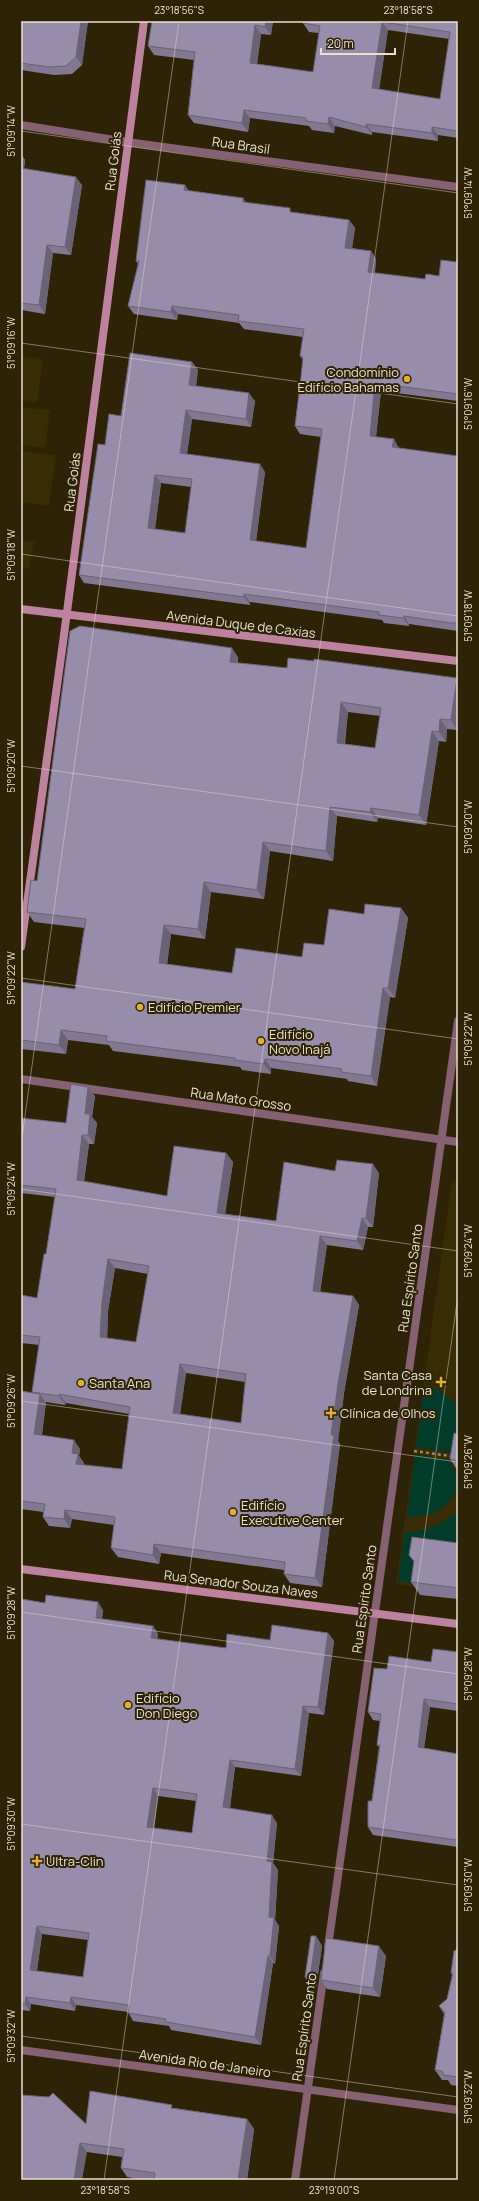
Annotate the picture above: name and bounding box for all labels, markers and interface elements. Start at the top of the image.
text: 23°18'56"S [154,3,204,17]
text: 23°18'58"S [383,3,433,17]
scale bar [321,30,395,56]
text: 20 m [327,35,354,52]
text: 51°09'14"W [4,105,18,157]
street label: Rua Goiás [100,130,126,192]
street label: Rua Brasil [211,132,271,158]
text: 51°09'14"W [461,167,475,219]
text: 51°09'16"W [4,316,18,369]
place label: Condomínio Edifício Bahamas [297,363,399,396]
marker: Condomínio Edifício Bahamas [402,374,412,384]
text: 51°09'16"W [461,377,475,430]
street label: Rua Goiás [59,451,85,513]
text: 51°09'18"W [4,529,18,581]
text: 51°09'18"W [461,590,475,642]
street label: Avenida Duque de Caxias [165,606,317,642]
text: 51°09'20"W [4,739,18,793]
text: 51°09'20"W [461,800,475,854]
text: 51°09'22"W [4,951,18,1005]
place label: Edifício Premier [148,998,241,1016]
marker: Edifício Premier [135,1002,145,1012]
text: 51°09'22"W [461,1012,475,1066]
place label: Edifício Novo Inajá [269,1025,330,1058]
marker: Edifício Novo Inajá [256,1036,266,1046]
street label: Rua Mato Grosso [189,1083,293,1115]
text: 51°09'24"W [4,1162,18,1216]
street label: Rua Espírito Santo [393,1222,427,1333]
text: 51°09'24"W [461,1224,475,1278]
place label: Santa Casa de Londrina [362,1366,432,1399]
text: 51°09'26"W [4,1373,18,1428]
place label: Santa Ana [89,1374,150,1392]
marker: Santa Casa de Londrina [435,1376,447,1388]
marker: Santa Ana [76,1378,86,1388]
place label: Clínica de Olhos [340,1404,436,1422]
marker: Clínica de Olhos [325,1407,337,1419]
text: 51°09'26"W [461,1434,475,1489]
place label: Edifício Executive Center [241,1496,344,1529]
marker: Edifício Executive Center [228,1507,238,1517]
street label: Rua Espírito Santo [347,1543,381,1654]
street label: Rua Senador Souza Naves [163,1566,319,1602]
text: 51°09'28"W [4,1586,18,1640]
text: 51°09'28"W [461,1647,475,1701]
place label: Edifício Don Diego [136,1689,198,1722]
marker: Edifício Don Diego [123,1700,133,1710]
text: 51°09'30"W [4,1797,18,1851]
place label: Ultra-Clin [46,1852,104,1870]
marker: Ultra-Clin [31,1855,43,1867]
text: 51°09'30"W [461,1858,475,1912]
street label: Rua Espírito Santo [287,1971,321,2082]
text: 51°09'32"W [4,2009,18,2063]
street label: Avenida Rio de Janeiro [138,2045,272,2081]
text: 51°09'32"W [461,2070,475,2124]
text: 23°18'58"S [80,2183,130,2197]
text: 23°19'00"S [309,2183,359,2197]

